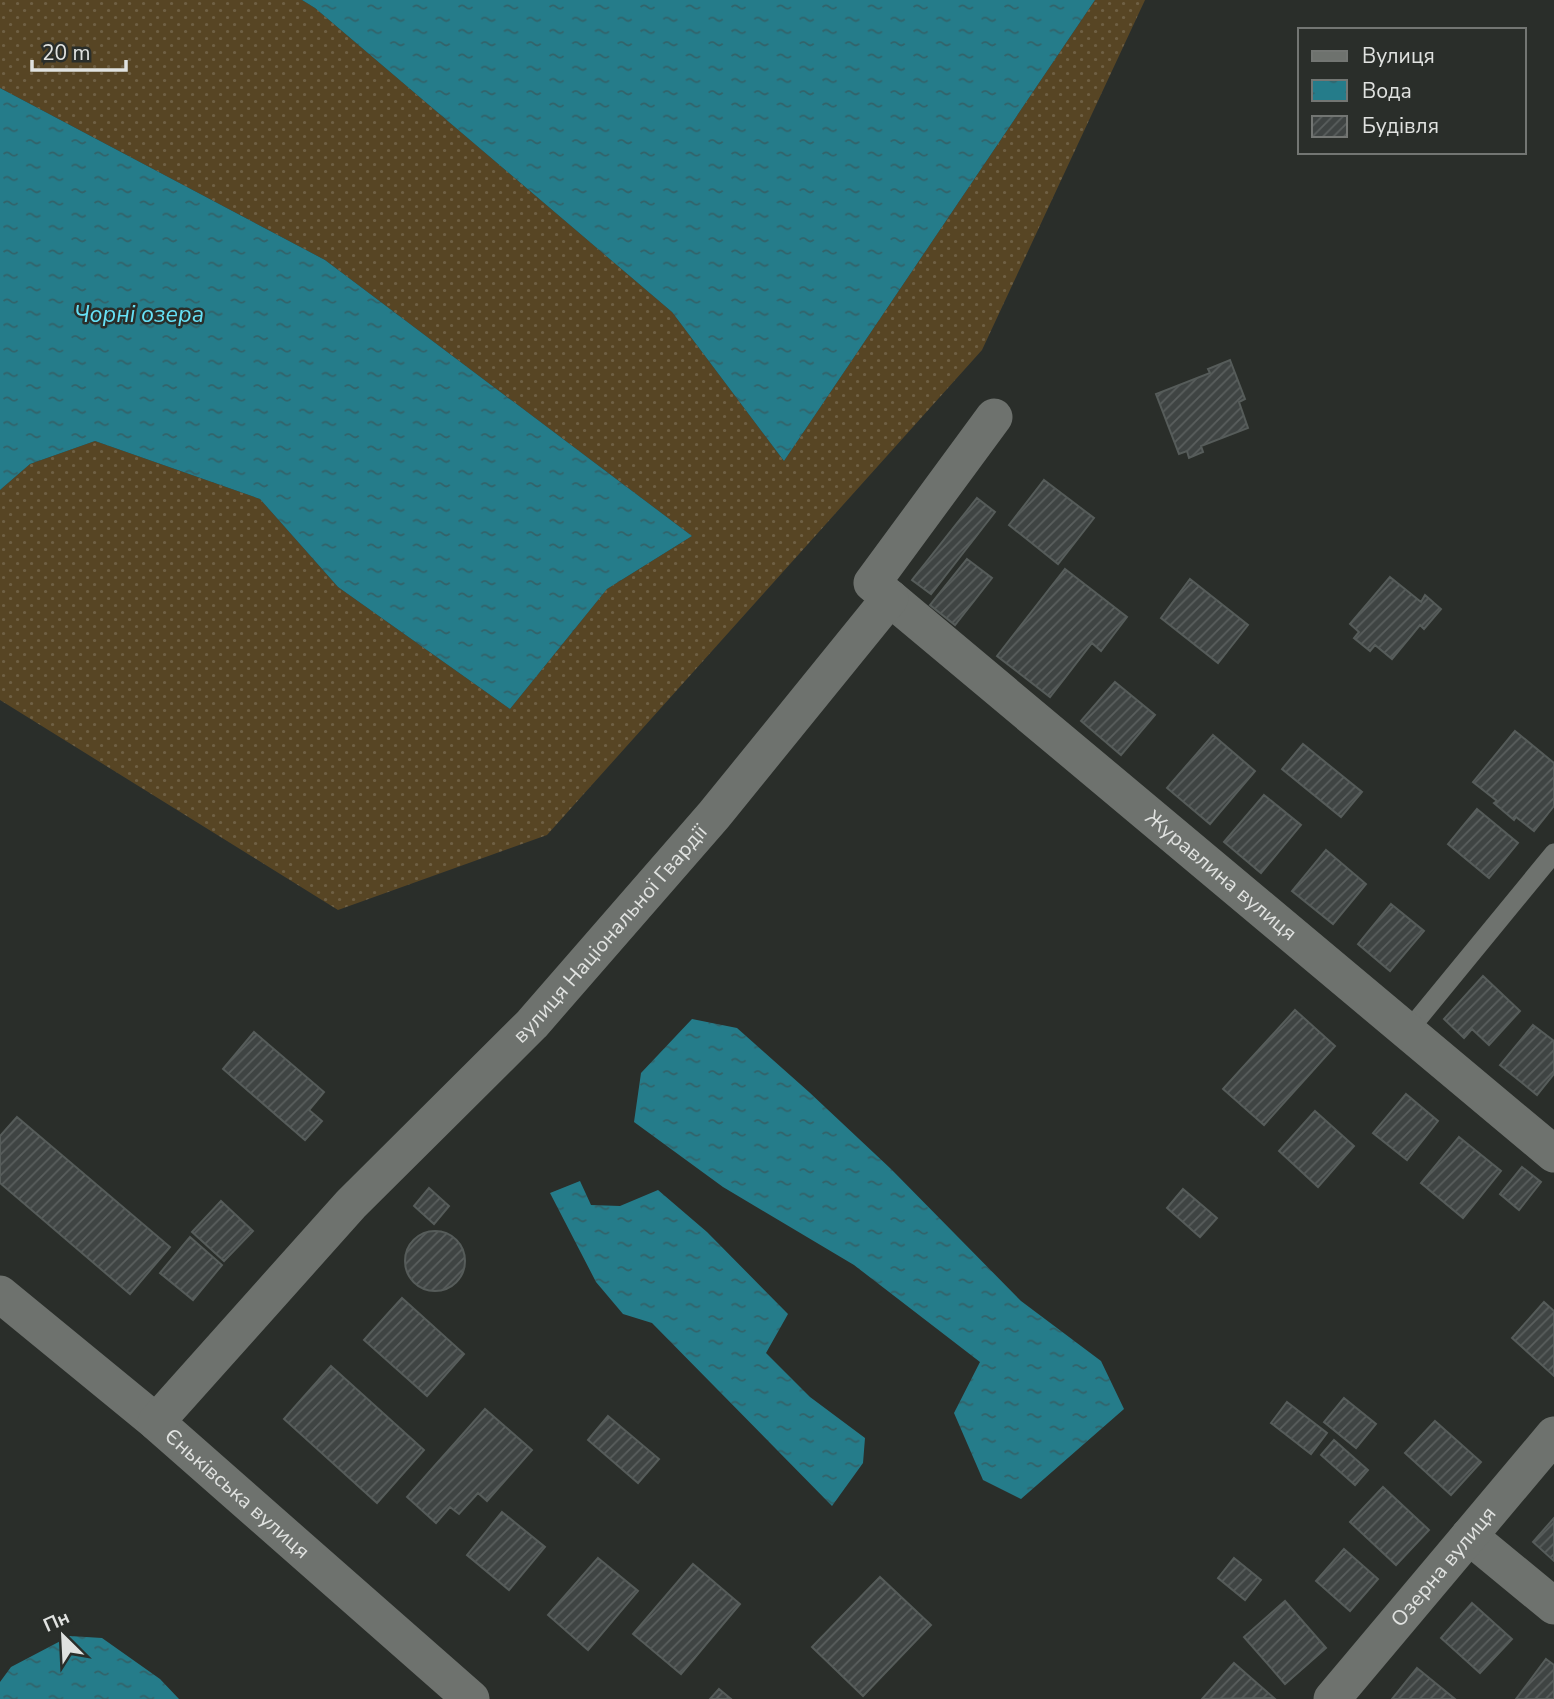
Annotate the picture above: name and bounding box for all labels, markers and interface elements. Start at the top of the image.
scale bar [32,28,126,72]
legend [1298,28,1526,154]
text: 20 m [42,39,91,67]
text: Вулиця [1362,42,1435,70]
text: Вода [1362,77,1412,105]
text: Будівля [1362,112,1439,140]
water label: Чорні озера [74,299,204,330]
street label: Журавлина вулиця [1140,804,1303,947]
street label: вулиця Національної Гвардії [507,818,714,1049]
street label: Єньківська вулиця [159,1422,316,1565]
street label: Озерна вулиця [1385,1500,1502,1633]
north arrow [28,1601,98,1671]
text: Пн [39,1604,74,1639]

